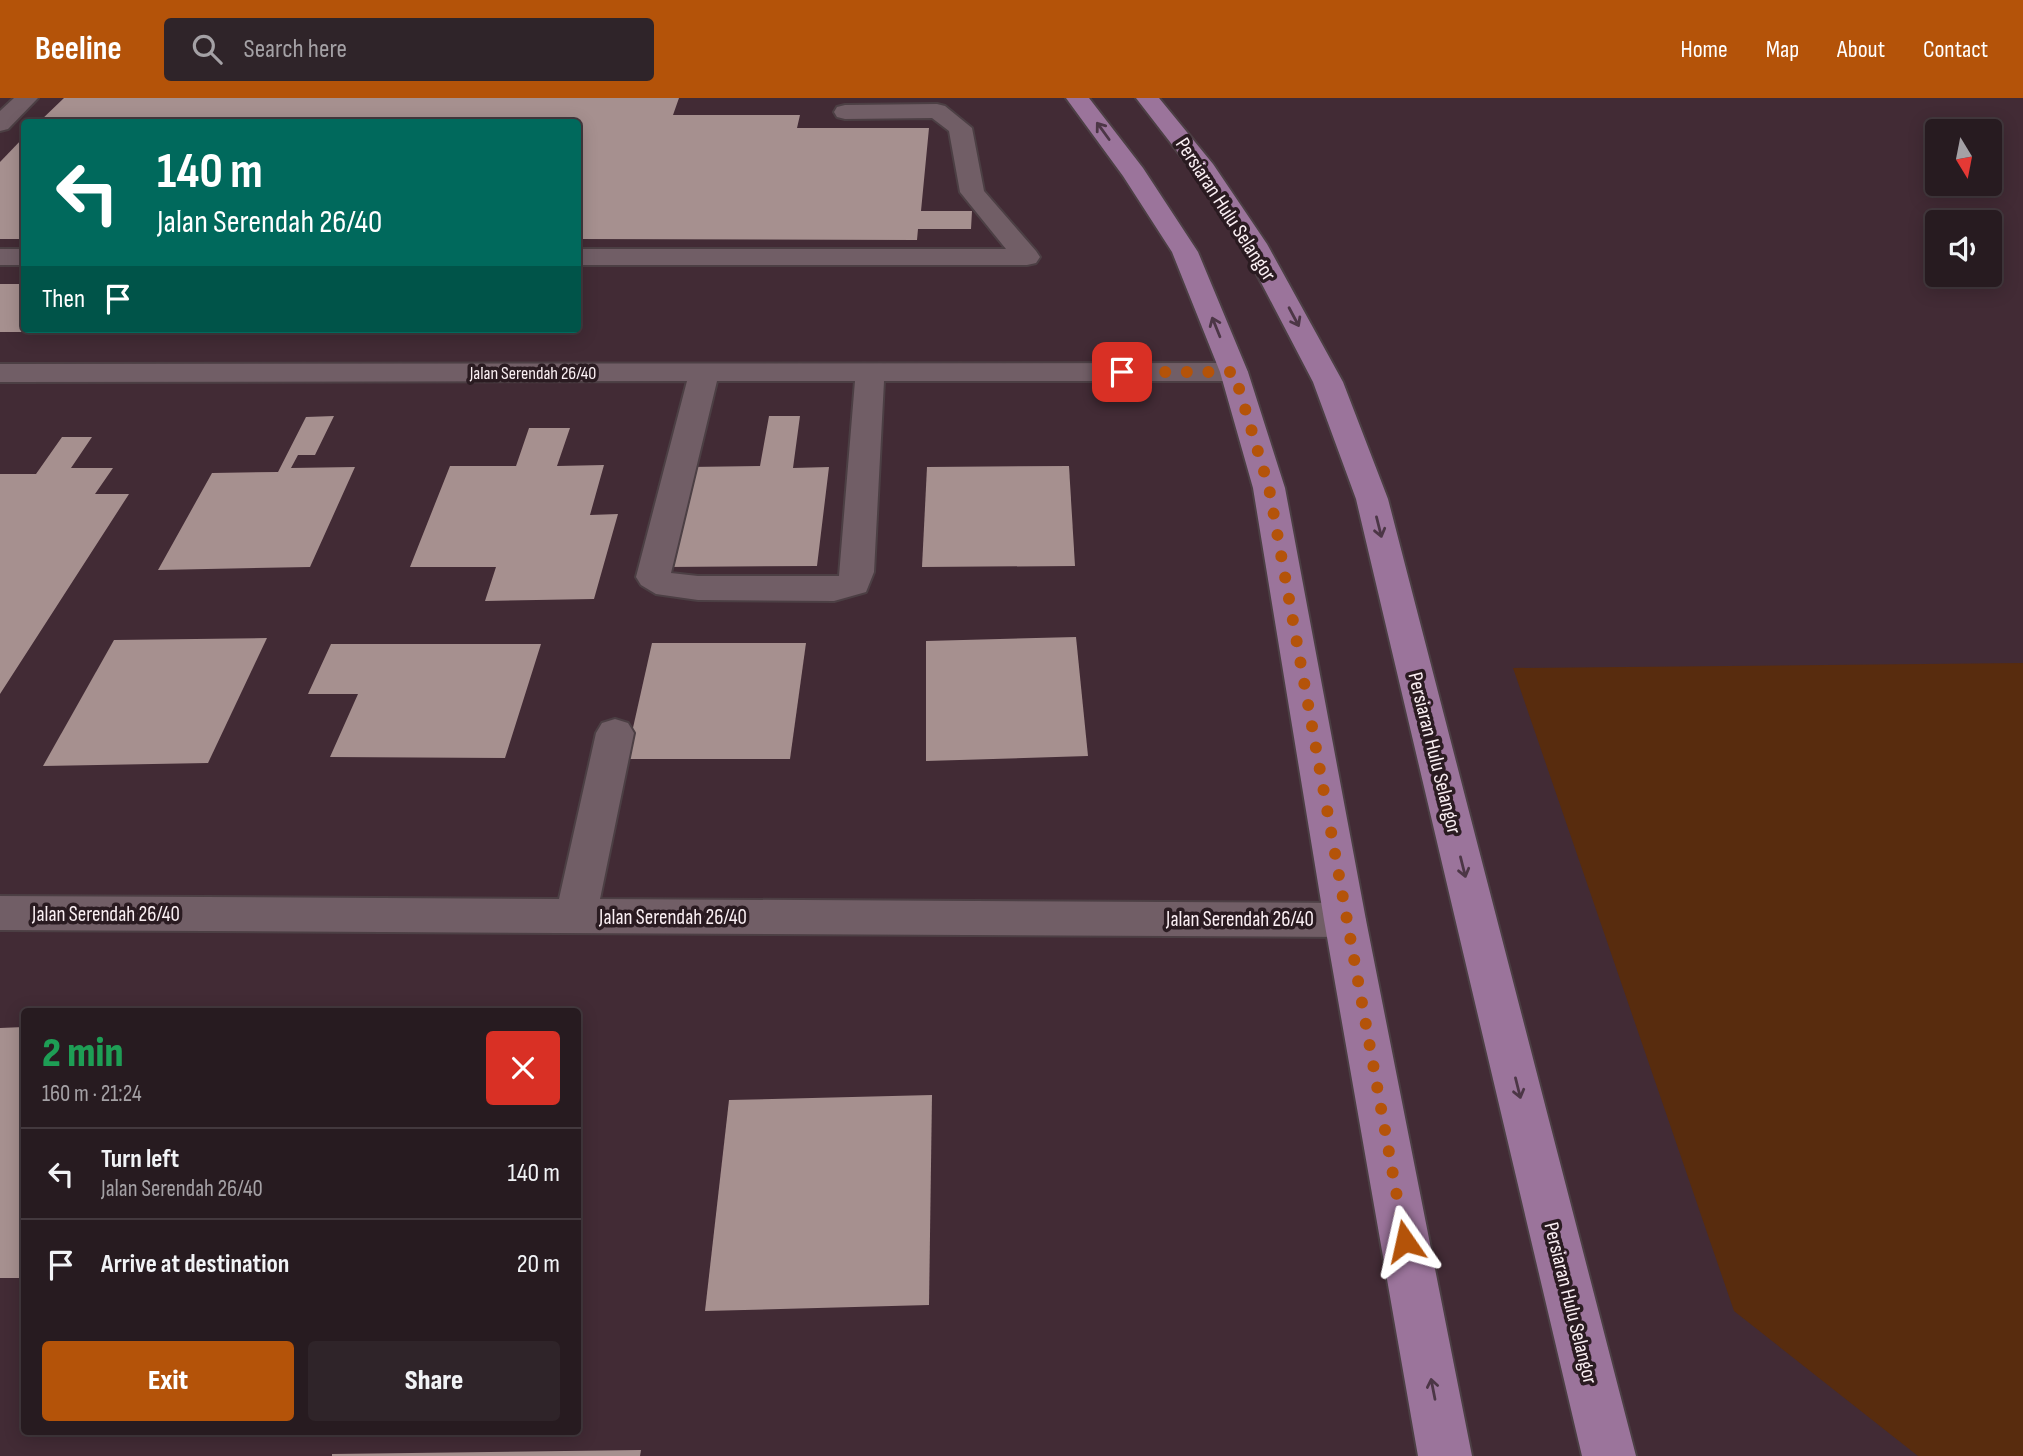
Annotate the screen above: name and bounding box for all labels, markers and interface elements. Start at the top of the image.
search box [164,18,654,81]
text: Beeline [35,29,122,69]
icon: search [188,30,226,68]
text: Search here [244,34,347,65]
text: Home [1680,35,1728,64]
text: Map [1766,35,1799,64]
text: About [1837,35,1885,64]
text: Contact [1923,35,1988,64]
north arrow [1925,119,2002,196]
map controls [1925,119,2002,287]
one-way arrow [1096,122,1111,141]
street label: Persiaran Hulu Selangor [1170,133,1281,286]
text: 140 m [157,143,263,202]
icon: left [42,147,133,238]
text: Jalan Serendah 26/40 [157,203,382,242]
button: sound [1925,210,2002,287]
icon: arrive [99,280,137,318]
text: Then [42,284,85,315]
one-way arrow [1287,306,1301,327]
one-way arrow [1208,317,1221,339]
pin [1092,342,1152,402]
icon: arrive [1103,353,1141,391]
street label: Jalan Serendah 26/40 [469,363,596,384]
one-way arrow [1373,516,1386,538]
street label: Persiaran Hulu Selangor [1402,670,1467,836]
one-way arrow [1457,855,1470,878]
street label: Jalan Serendah 26/40 [31,902,180,927]
street label: Jalan Serendah 26/40 [598,905,747,930]
street label: Jalan Serendah 26/40 [1165,907,1314,932]
text: 2 min [42,1028,123,1079]
button: close [486,1031,560,1105]
one-way arrow [1512,1076,1525,1099]
text: 160 m · 21:24 [42,1080,142,1108]
text: Turn left [101,1144,179,1175]
icon: left [42,1155,80,1193]
text: 140 m [508,1158,560,1189]
text: Jalan Serendah 26/40 [101,1175,263,1203]
position arrow [1368,1204,1442,1278]
street label: Persiaran Hulu Selangor [1538,1220,1603,1386]
icon: arrive [42,1246,80,1284]
text: Arrive at destination [101,1249,289,1280]
text: 20 m [517,1249,560,1280]
button: Exit [42,1341,294,1421]
button: Share [308,1341,560,1421]
one-way arrow [1425,1378,1439,1401]

